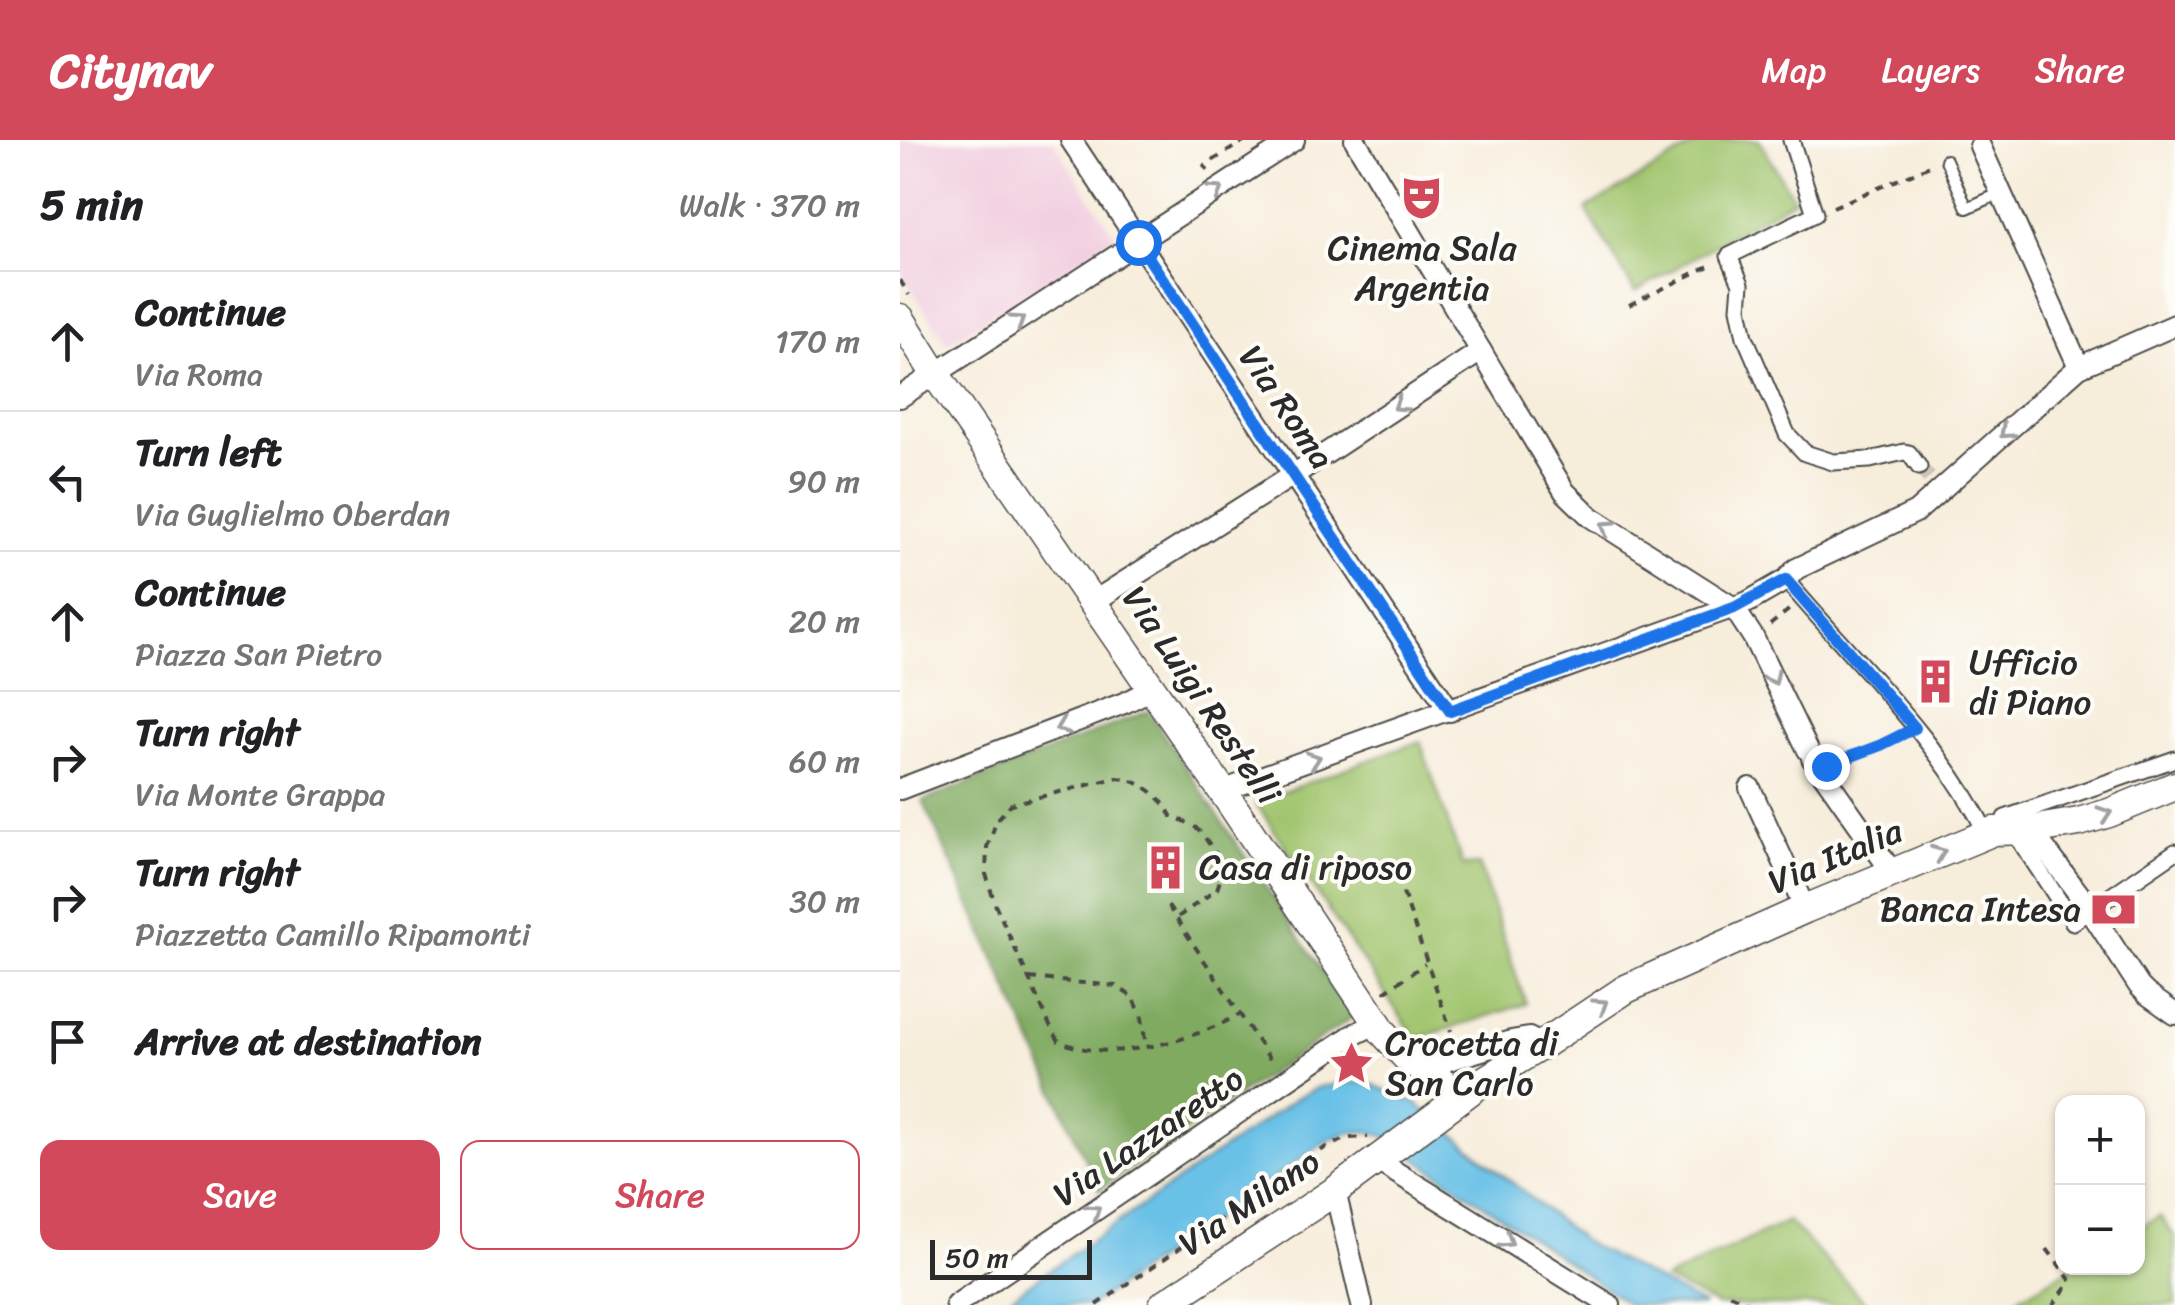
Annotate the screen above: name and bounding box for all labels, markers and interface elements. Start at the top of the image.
text: Citynav [50,28,212,113]
text: Map [1762,39,1826,101]
text: Layers [1881,39,1980,101]
text: Share [2035,39,2125,101]
text: 5 min [40,168,143,242]
theatre icon: Cinema Sala Argentia [1398,174,1446,222]
text: Walk · 370 m [679,177,860,234]
one-way arrow [1206,185,1224,204]
place label: Cinema Sala Argentia [1327,217,1517,319]
route start [1116,220,1162,266]
text: Continue [135,279,286,346]
text: 170 m [775,313,860,370]
icon: ahead [40,314,95,369]
one-way arrow [1006,315,1025,333]
street label: Via Roma [1222,332,1352,482]
text: Via Roma [135,346,263,403]
one-way arrow [1392,392,1410,411]
text: Turn left [135,419,281,486]
one-way arrow [1999,420,2018,438]
text: 90 m [787,453,860,510]
icon: left [40,454,95,509]
text: Via Guglielmo Oberdan [135,486,450,543]
one-way arrow [1600,521,1618,540]
text: Continue [135,559,286,626]
street label: Via Luigi Restelli [1105,573,1299,819]
text: 20 m [788,593,860,650]
icon: ahead [40,594,95,649]
text: Piazza San Pietro [135,626,382,683]
place label: Ufficio di Piano [1969,631,2091,733]
building icon: Ufficio di Piano [1912,658,1960,706]
one-way arrow [1760,668,1780,686]
text: Turn right [135,699,300,766]
one-way arrow [1054,716,1072,736]
text: 60 m [789,733,860,790]
icon: right [40,734,95,789]
route end [1804,744,1850,790]
one-way arrow [1305,750,1322,771]
text: Via Monte Grappa [135,766,385,823]
street label: Via Italia [1758,800,1912,912]
one-way arrow [2095,805,2112,826]
place label: Casa di riposo [1199,836,1412,898]
text: Turn right [135,839,300,906]
building icon: Casa di riposo [1142,843,1190,891]
one-way arrow [1929,845,1947,865]
text: 30 m [789,873,860,930]
icon: right [40,874,95,929]
place label: Banca Intesa [1880,878,2081,940]
bank icon: Banca Intesa [2090,885,2138,933]
text: Piazzetta Camillo Ripamonti [135,906,530,963]
one-way arrow [1590,998,1608,1017]
text: Arrive at destination [135,1008,482,1075]
place label: Crocetta di San Carlo [1385,1012,1559,1114]
icon: arrive [40,1014,95,1069]
place icon: Crocetta di San Carlo [1328,1039,1376,1087]
street label: Via Lazzaretto [1039,1049,1257,1223]
map controls [2055,1095,2145,1275]
button: + [2055,1095,2145,1185]
street label: Via Milano [1165,1131,1333,1273]
button: Save [40,1140,440,1250]
button: Share [460,1140,860,1250]
button: − [2055,1185,2145,1275]
one-way arrow [1083,1205,1102,1223]
one-way arrow [1496,1229,1514,1248]
text: 50 m [945,1233,1009,1282]
scale bar [930,1235,1092,1280]

